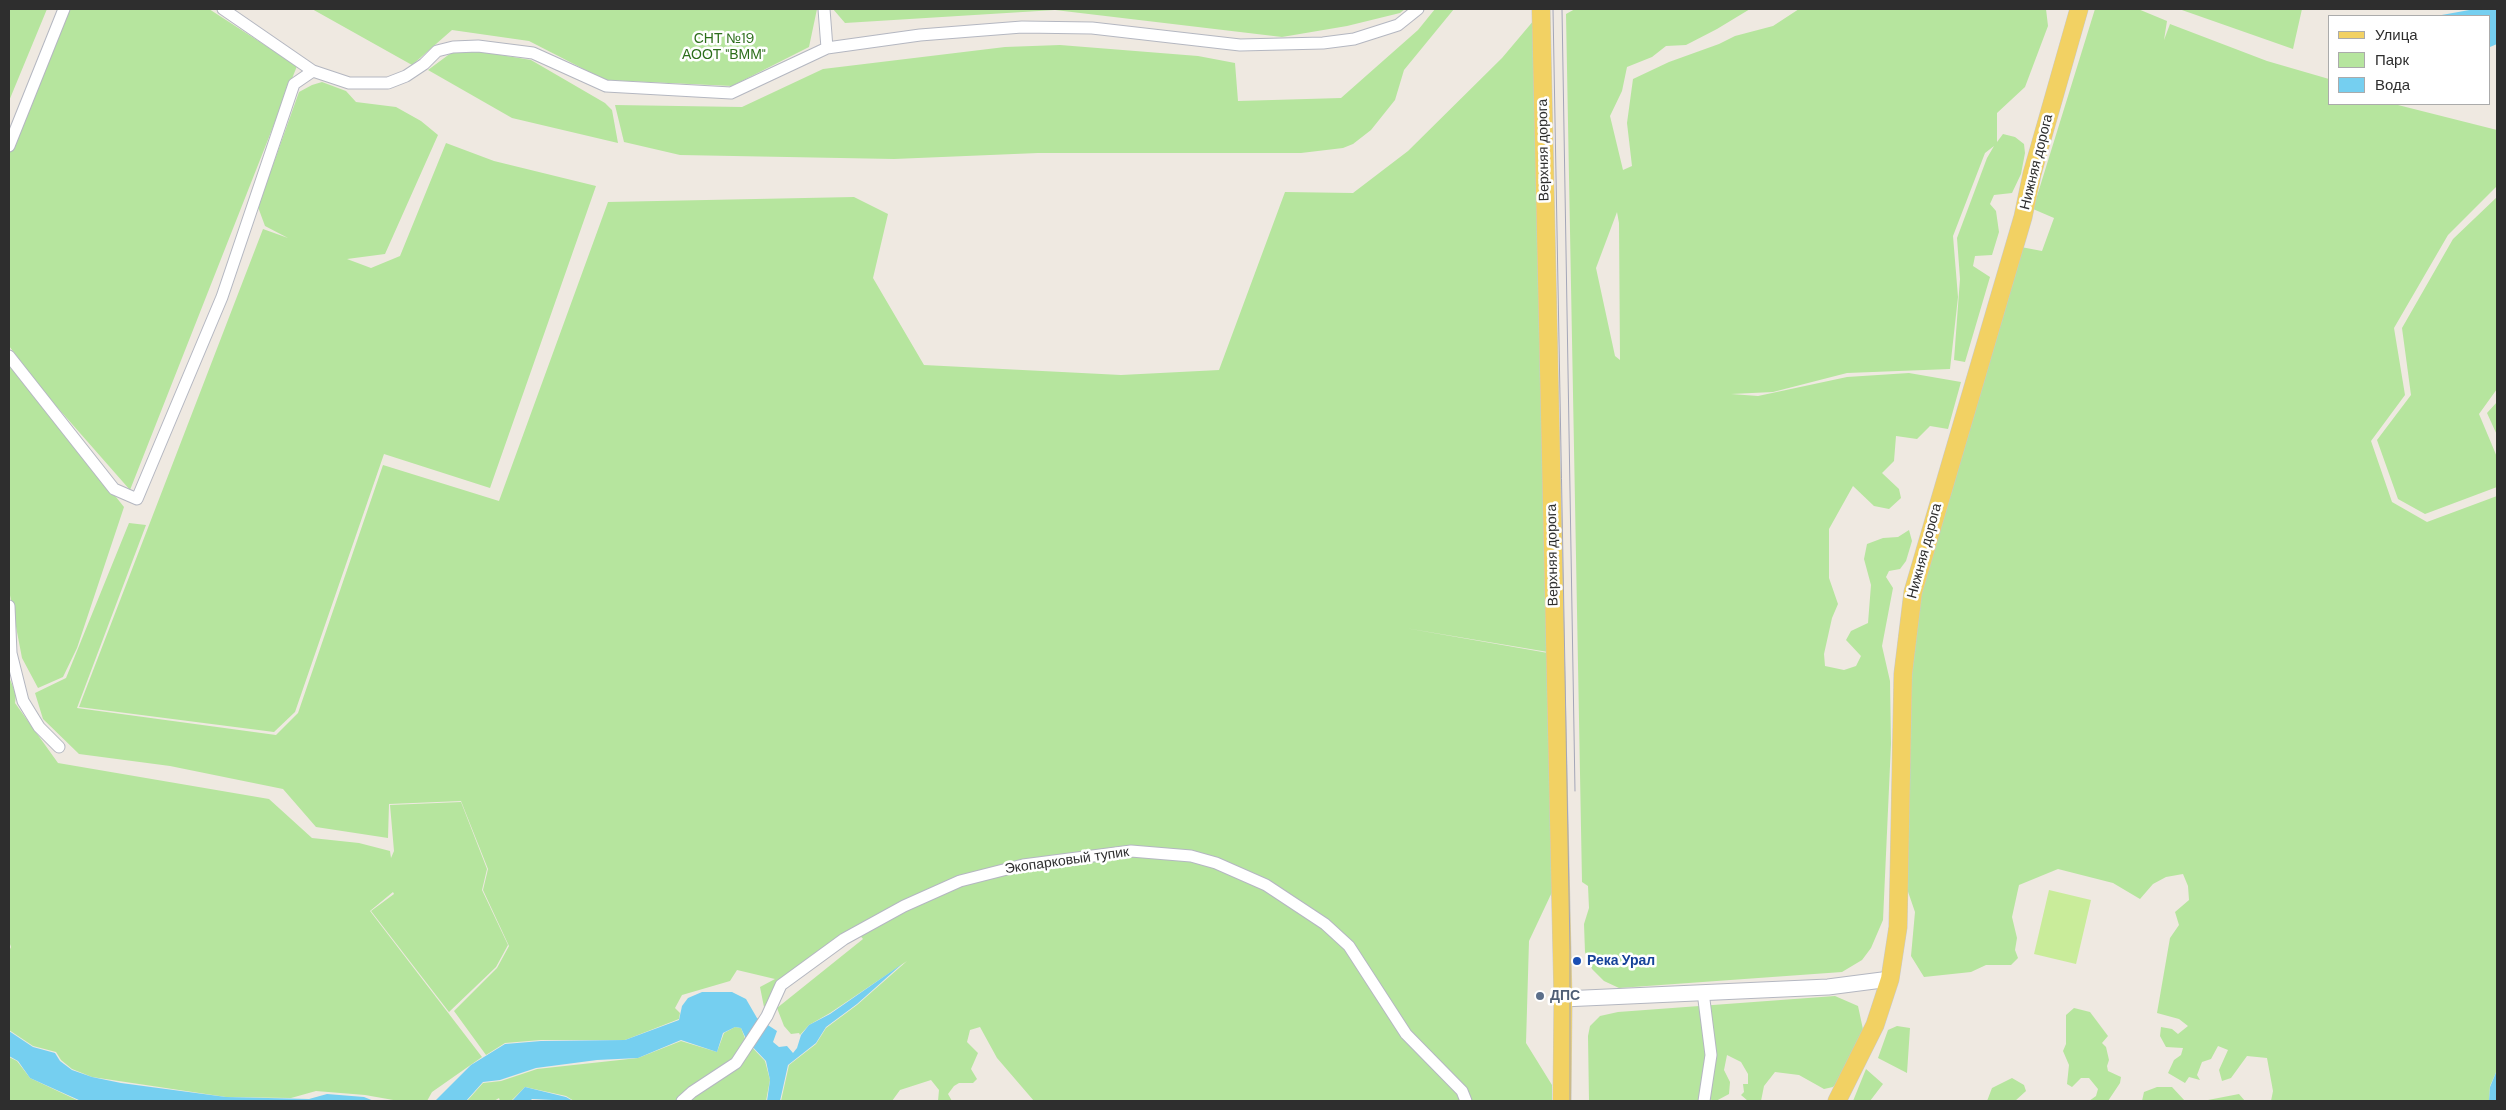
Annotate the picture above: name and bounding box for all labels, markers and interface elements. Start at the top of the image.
legend [2328,15,2491,105]
text: Улица [2375,25,2418,45]
park label: СНТ №19 АООТ "ВММ" [682,31,766,64]
text: Парк [2375,50,2409,70]
text: Вода [2375,75,2410,95]
street label: Верхняя дорога [1535,99,1553,201]
street label: Нижняя дорога [2017,112,2057,212]
street label: Нижняя дорога [1904,501,1946,601]
street label: Верхняя дорога [1544,504,1562,606]
street label: Экопарковый тупик [1004,844,1130,878]
place label: Река Урал [1587,953,1655,969]
marker: Река Урал [1571,955,1583,967]
place label: ДПС [1550,988,1580,1004]
marker: ДПС [1534,990,1546,1002]

